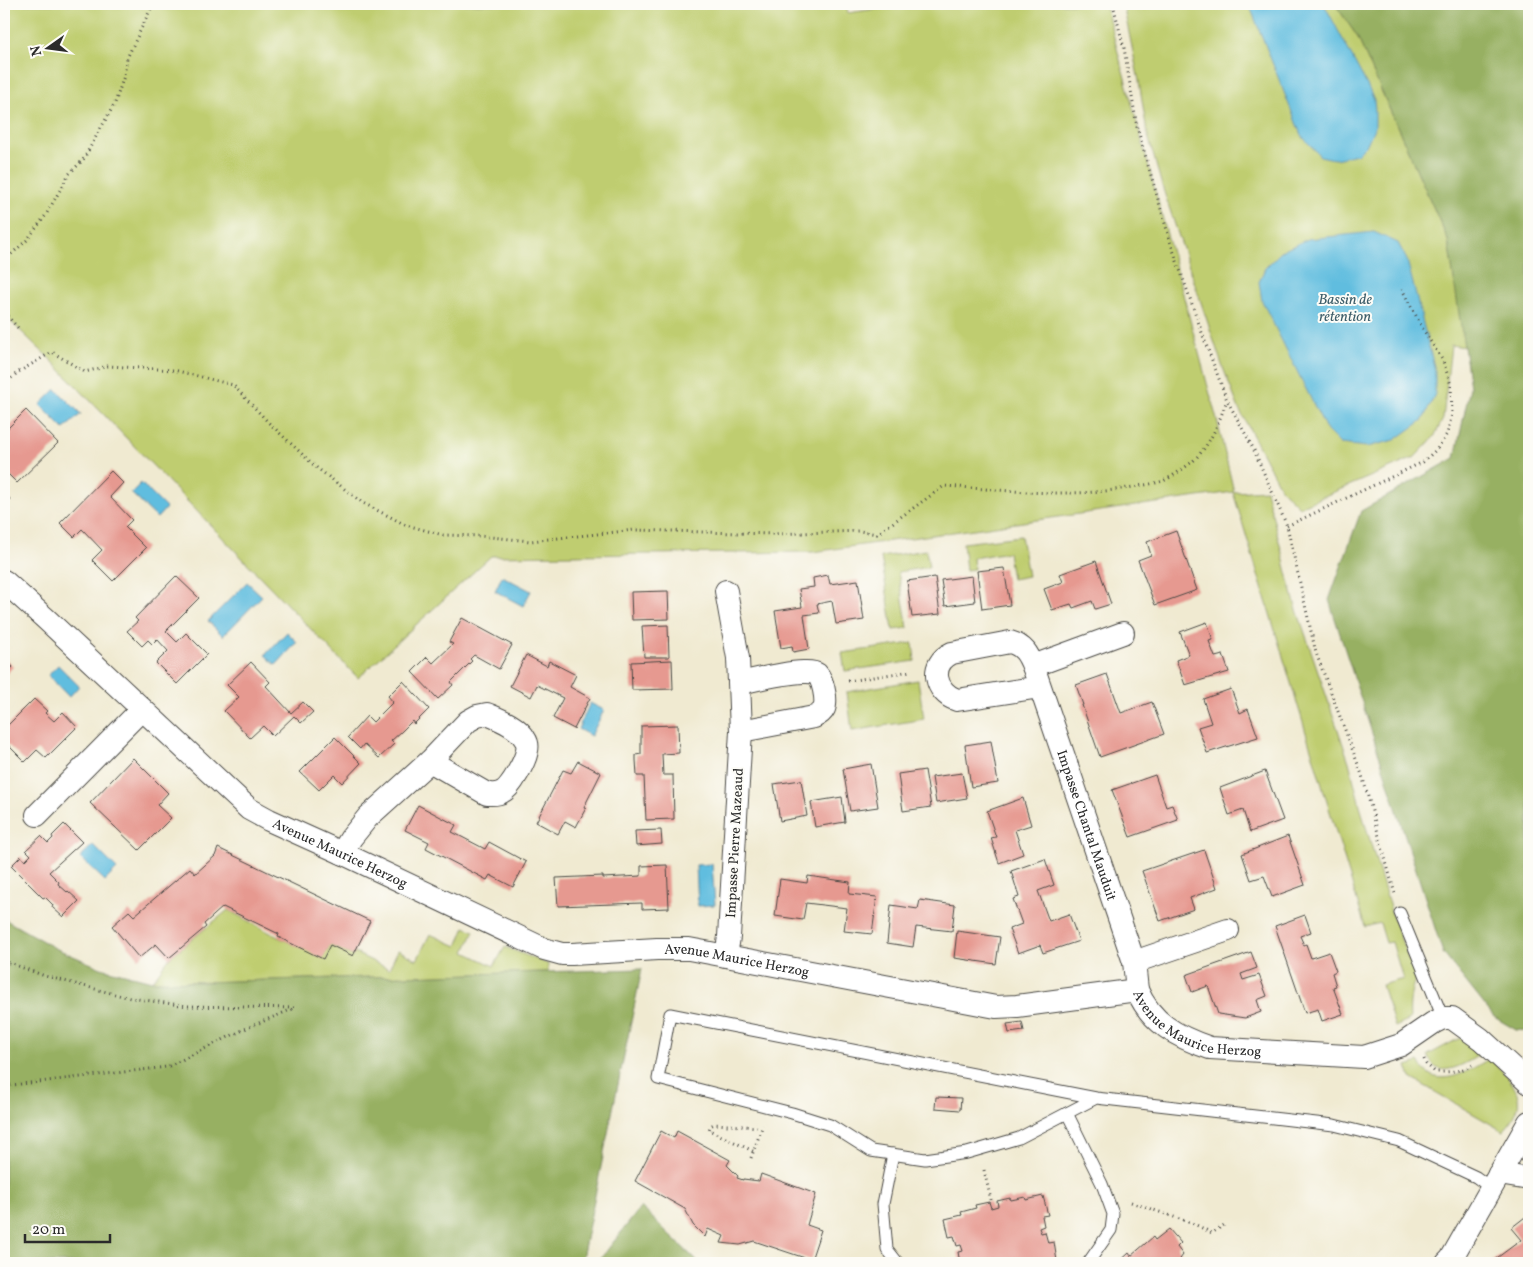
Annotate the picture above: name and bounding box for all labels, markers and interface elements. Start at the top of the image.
north arrow [22,22,72,72]
text: N [26,44,47,58]
water label: Bassin de rétention [1318,290,1372,328]
street label: Impasse Chantal Mauduit [1051,747,1120,904]
street label: Impasse Pierre Mazeaud [722,767,749,919]
street label: Avenue Maurice Herzog [269,815,410,894]
street label: Avenue Maurice Herzog [664,941,811,983]
street label: Avenue Maurice Herzog [1127,987,1262,1062]
scale bar [25,1212,110,1244]
text: 20 m [32,1220,65,1241]

